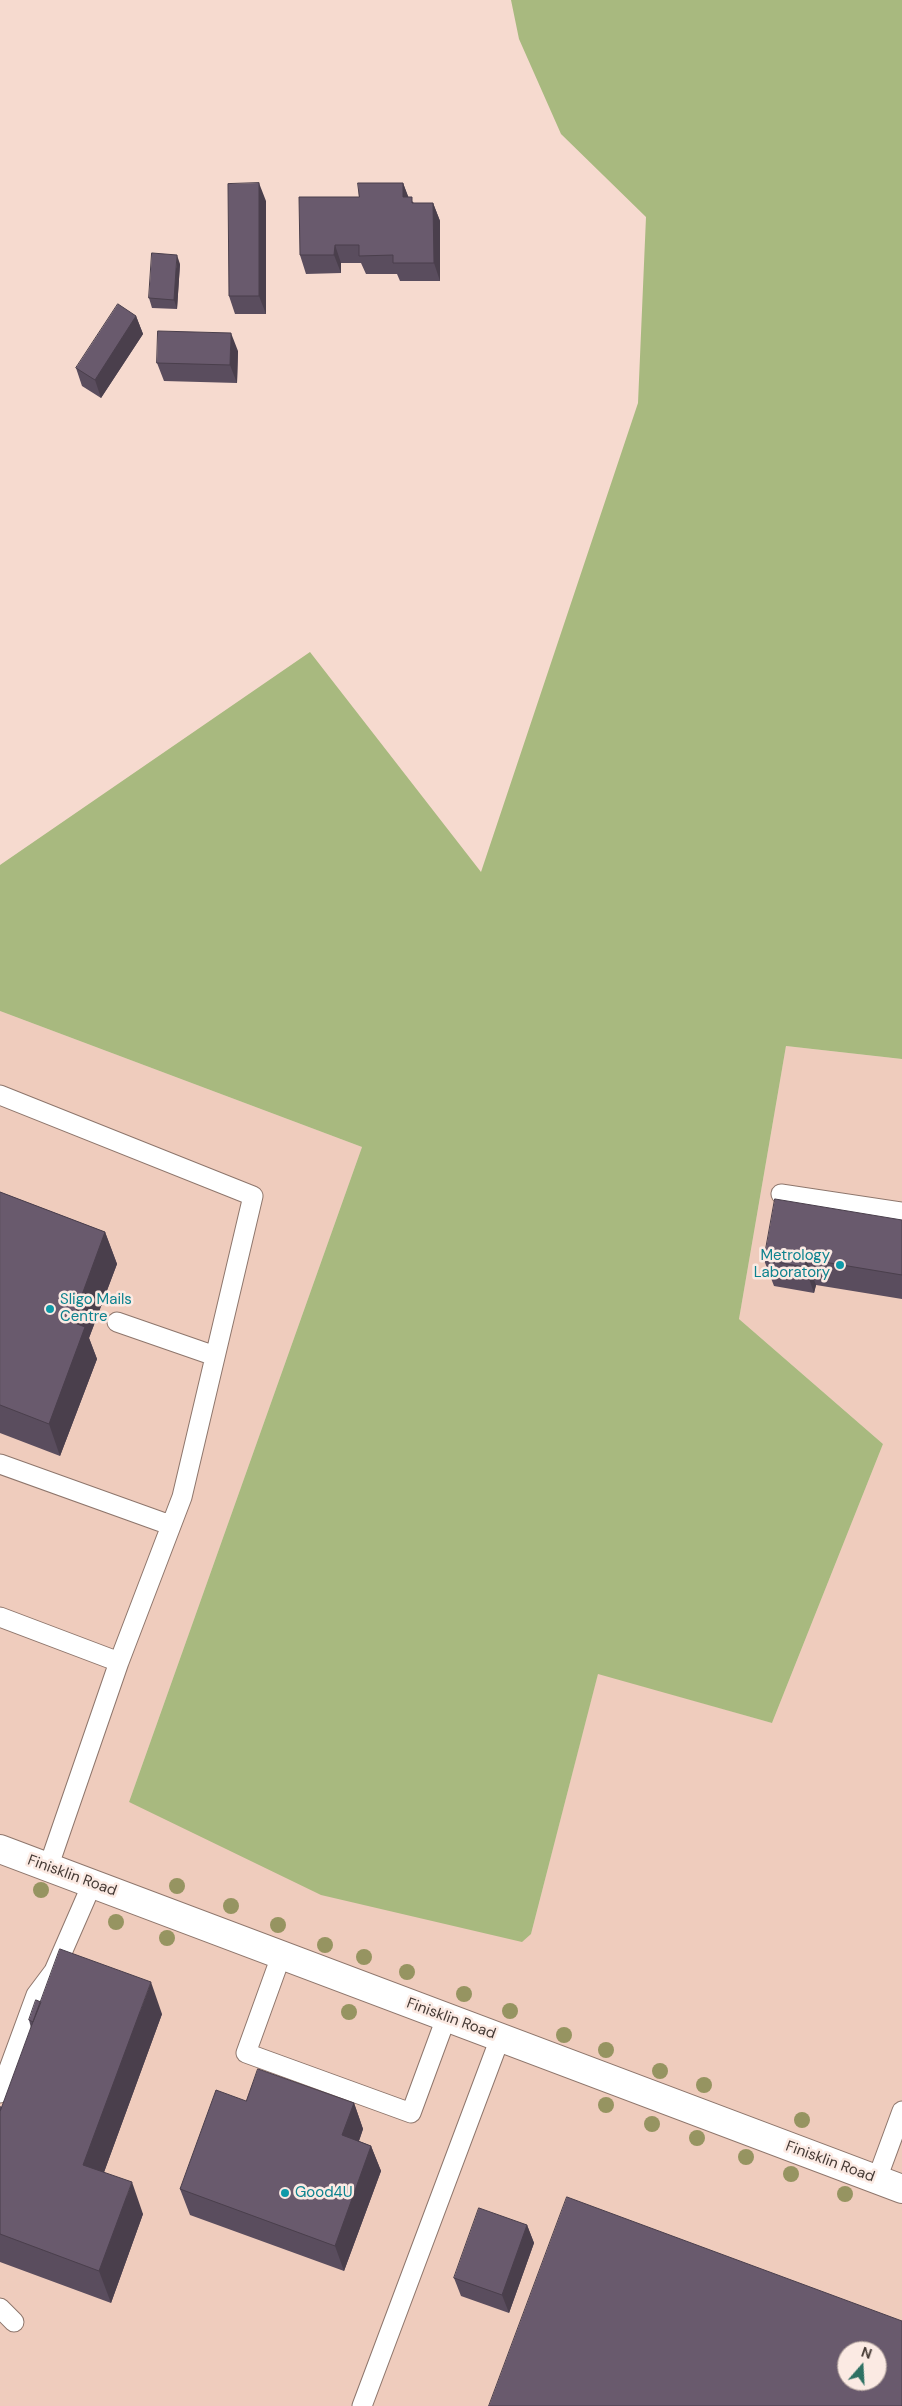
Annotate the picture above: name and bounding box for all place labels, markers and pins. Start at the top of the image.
place label: Metrology Laboratory [754,1247,830,1282]
marker: Metrology Laboratory [834,1259,846,1271]
place label: Sligo Mails Centre [60,1291,132,1326]
marker: Sligo Mails Centre [44,1303,56,1315]
place label: Good4U [295,2184,352,2202]
marker: Good4U [279,2187,291,2199]

